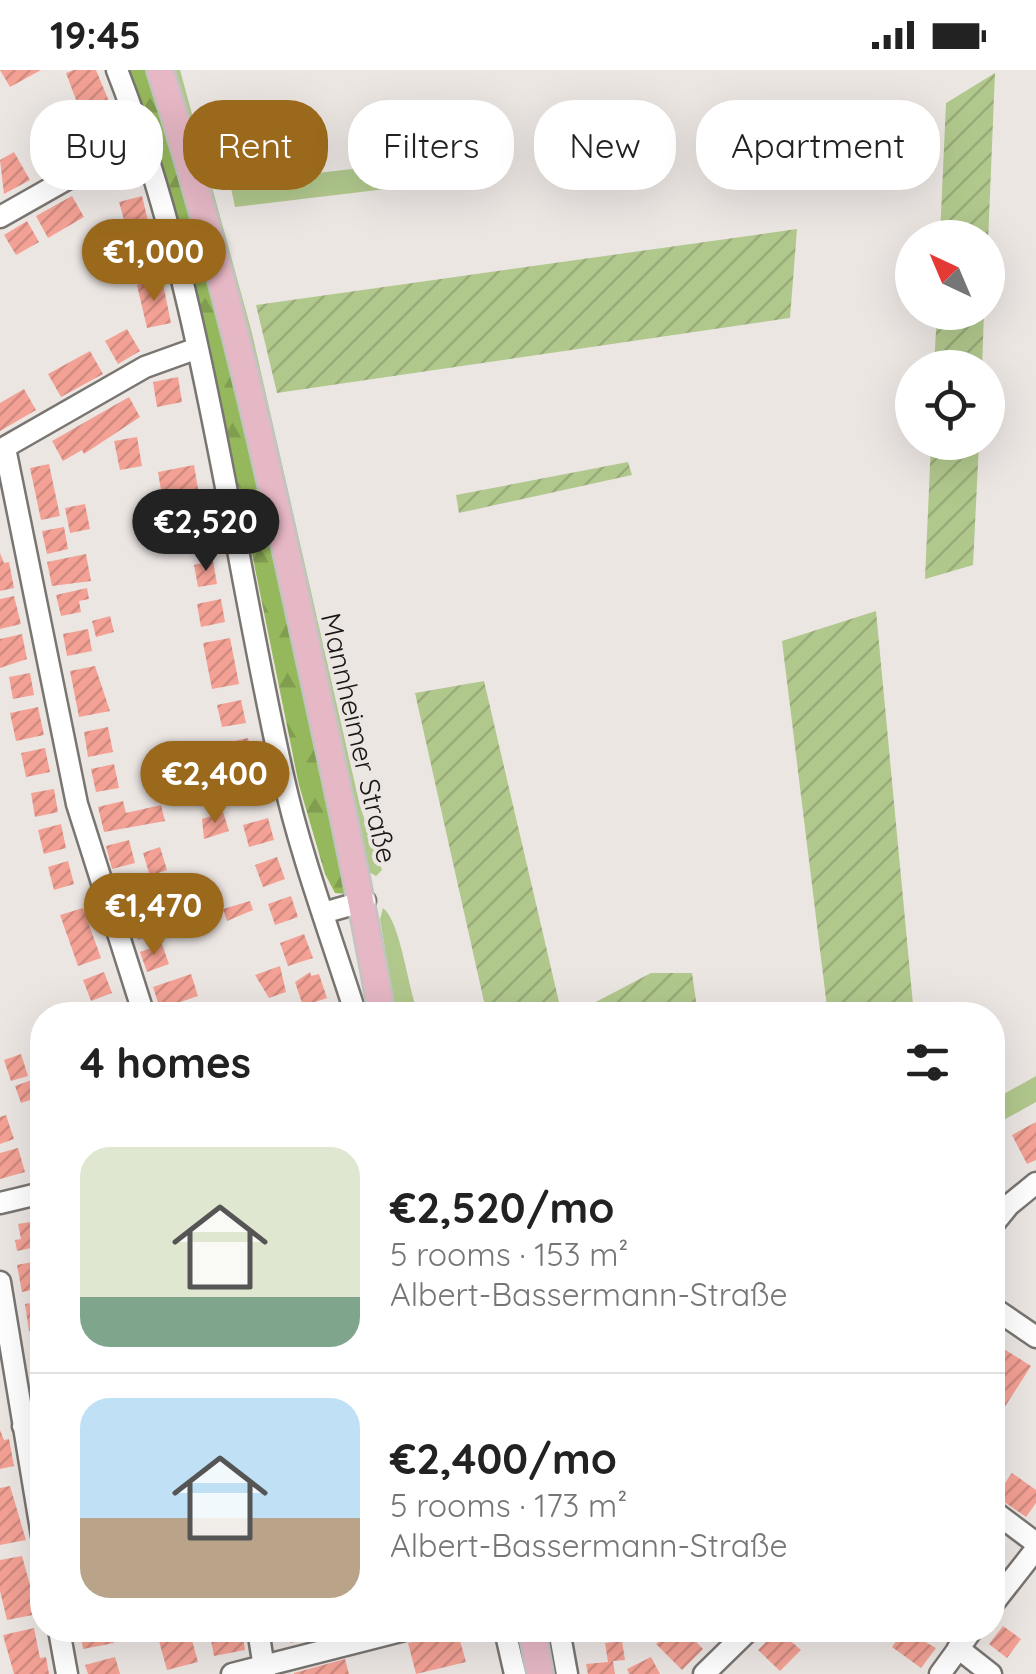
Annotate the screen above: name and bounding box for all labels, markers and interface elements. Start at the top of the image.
text: 19:45 [50,11,141,59]
chip: Buy [30,100,163,190]
chip: Rent [183,100,328,190]
chip: Filters [348,100,514,190]
chip: New [534,100,676,190]
chip: Apartment [696,100,940,190]
pin: €1,000 [73,219,235,304]
north arrow [895,220,1005,330]
map controls [895,220,1005,460]
text: €1,000 [104,231,204,271]
button: locate [895,350,1005,460]
pin: €2,520 [125,489,287,574]
text: €2,520 [154,501,258,541]
street label: Mannheimer Straße [314,610,405,866]
pin: €2,400 [134,741,296,826]
text: €2,400 [162,753,268,793]
pin: €1,470 [73,873,235,958]
text: €1,470 [106,885,202,925]
icon: filters [900,1035,955,1090]
text: 4 homes [80,1036,251,1089]
text: €2,520/mo [390,1181,614,1234]
icon: home [160,1187,280,1307]
text: 5 rooms · 153 m² [390,1234,628,1274]
text: Albert-Bassermann-Straße [390,1274,788,1314]
text: €2,400/mo [390,1432,617,1485]
icon: home [160,1438,280,1558]
text: 5 rooms · 173 m² [390,1485,627,1525]
text: Albert-Bassermann-Straße [390,1525,788,1565]

